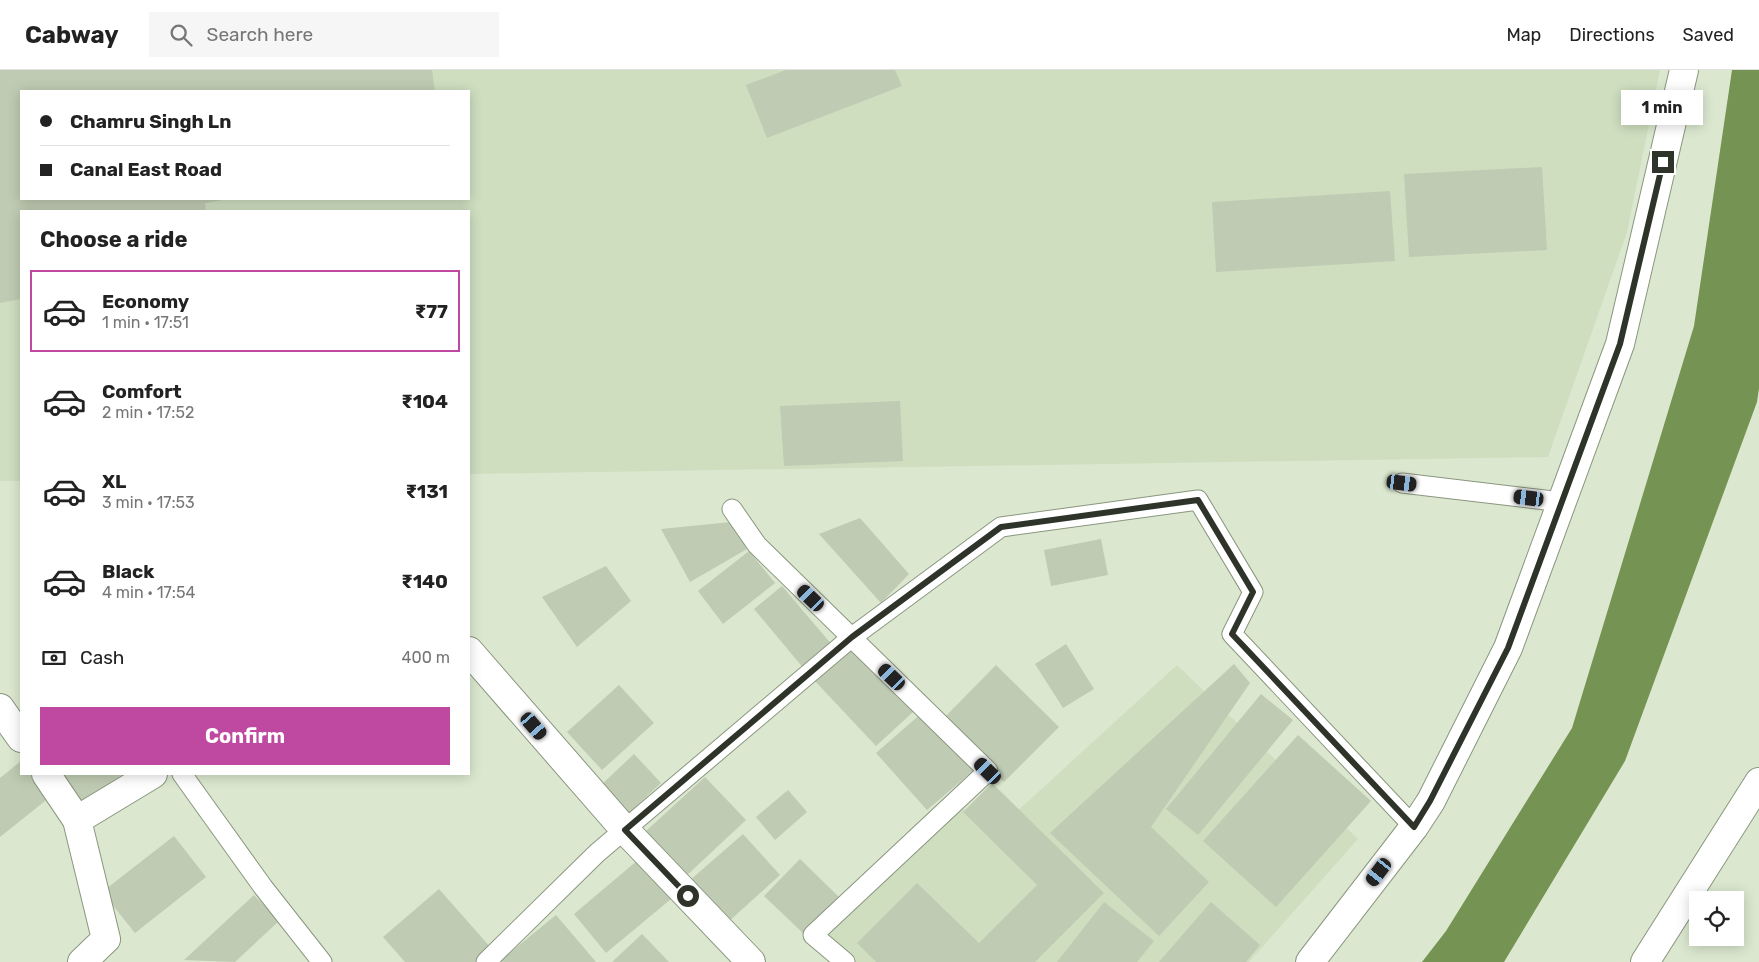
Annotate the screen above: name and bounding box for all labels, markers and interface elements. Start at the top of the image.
search box [149,12,499,57]
text: Cabway [25,21,119,49]
icon: search [167,21,195,49]
text: Search here [207,23,313,46]
text: Map [1506,24,1541,46]
text: Directions [1569,24,1655,46]
text: Saved [1683,24,1734,46]
callout: 1 min [1622,89,1704,124]
text: 1 min [1642,98,1682,117]
text: Chamru Singh Ln [70,110,231,133]
route end [1652,151,1674,173]
text: Canal East Road [70,158,222,181]
text: Choose a ride [40,226,187,253]
icon: car [42,289,87,334]
text: Economy [102,290,189,313]
text: ₹77 [415,300,448,323]
text: 1 min · 17:51 [102,313,189,332]
icon: car [42,379,87,424]
text: Comfort [102,380,182,403]
text: ₹104 [401,390,448,413]
text: 2 min · 17:52 [102,403,194,422]
icon: car [42,469,87,514]
text: XL [102,470,126,493]
car [1386,474,1417,492]
text: ₹131 [405,480,448,503]
car [1513,489,1544,507]
text: 3 min · 17:53 [102,493,195,512]
icon: car [42,559,87,604]
text: Black [102,560,154,583]
text: ₹140 [401,570,448,593]
car [794,582,827,614]
text: 4 min · 17:54 [102,583,195,602]
icon: cash [40,644,68,672]
text: Cash [80,646,124,669]
text: 400 m [402,648,450,667]
car [875,661,908,693]
button: Confirm [40,707,450,765]
car [518,710,549,742]
car [971,755,1004,787]
car [1363,856,1394,888]
route start [677,885,699,907]
map controls [1689,891,1744,946]
button: locate [1689,891,1744,946]

